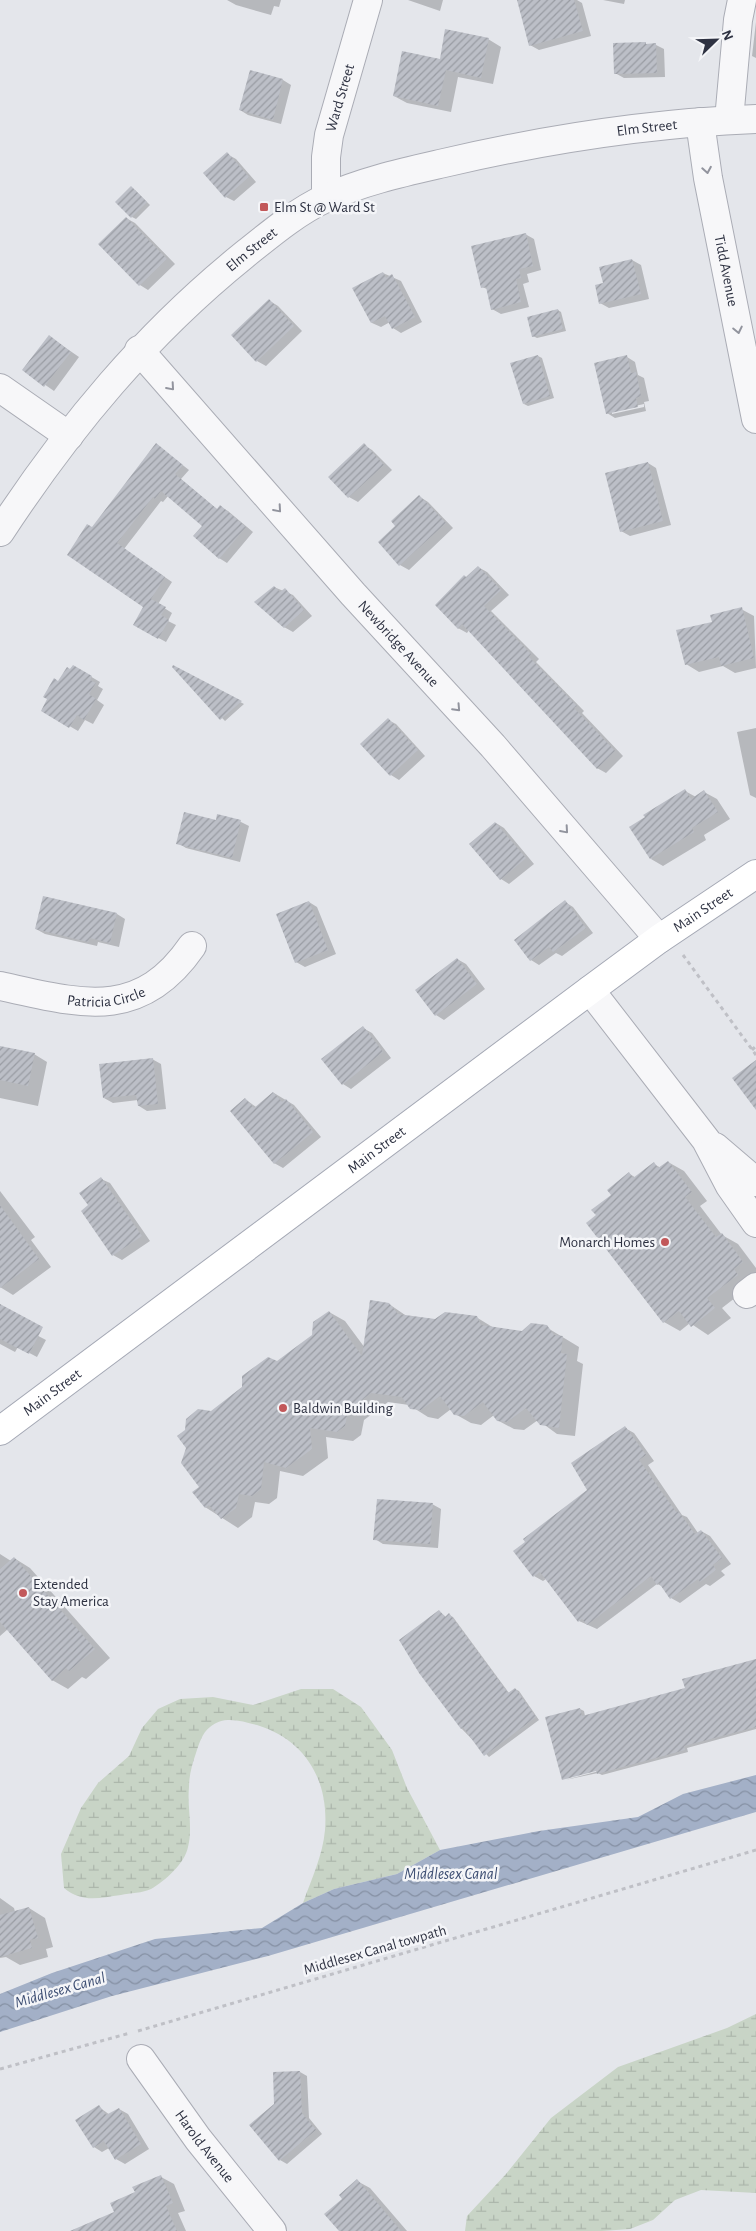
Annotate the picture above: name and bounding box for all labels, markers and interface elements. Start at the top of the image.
north arrow [691,15,741,65]
text: N [719,28,735,43]
street label: Ward Street [323,62,357,133]
street label: Elm Street [616,117,678,138]
one-way arrow [701,166,711,175]
place label: Elm St @ Ward St [274,200,375,215]
marker: Elm St @ Ward St [258,201,270,213]
street label: Elm Street [223,224,280,274]
street label: Tidd Avenue [712,233,741,308]
one-way arrow [732,325,743,334]
one-way arrow [166,381,175,390]
one-way arrow [273,503,281,512]
street label: Newbridge Avenue [355,598,442,690]
one-way arrow [452,702,461,711]
one-way arrow [559,824,568,833]
street label: Main Street [670,884,735,935]
street label: Patricia Circle [66,984,148,1009]
street label: Main Street [345,1123,408,1176]
place label: Monarch Homes [559,1235,655,1250]
marker: Monarch Homes [659,1236,671,1248]
street label: Main Street [20,1366,84,1418]
place label: Baldwin Building [293,1401,394,1416]
marker: Baldwin Building [277,1402,289,1414]
place label: Extended Stay America [33,1577,109,1609]
marker: Extended Stay America [17,1587,29,1599]
water label: Middlesex Canal [404,1866,498,1882]
street label: Middlesex Canal towpath [302,1922,448,1978]
water label: Middlesex Canal [13,1969,107,2011]
street label: Harold Avenue [172,2107,237,2185]

